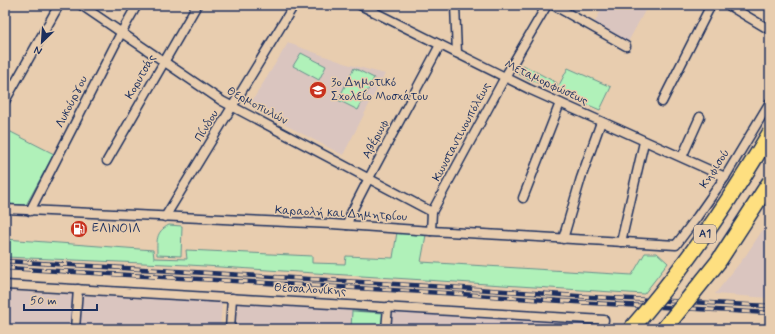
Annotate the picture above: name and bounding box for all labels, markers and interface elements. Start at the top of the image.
north arrow [22,22,62,62]
text: N [32,42,44,58]
street label: Κορυτσάς [122,52,160,102]
street label: Μεταμορφώσεως [502,57,590,109]
street label: Λυκούργου [52,73,92,131]
place label: 3ο Δημοτικό Σχολείο Μοσχάτου [331,75,428,105]
school or university icon: 3ο Δημοτικό Σχολείο Μοσχάτου [308,80,328,100]
street label: Κωνσταντινουπόλεως [429,80,495,184]
street label: Θερμοπυλών [224,83,290,129]
street label: Πίνδου [191,107,223,145]
street label: Αβέρωφ [358,116,393,162]
street label: Κηφισού [696,146,734,192]
street label: Καραολή και Δημητρίου [274,203,408,225]
fuel station icon: ΕΛΙΝΟΙΛ [69,219,89,239]
place label: ΕΛΙΝΟΙΛ [92,221,140,237]
road number: Α1 [694,225,716,243]
street label: Θεσσαλονίκης [273,280,347,300]
scale bar [24,286,97,312]
text: 50 m [30,293,57,309]

